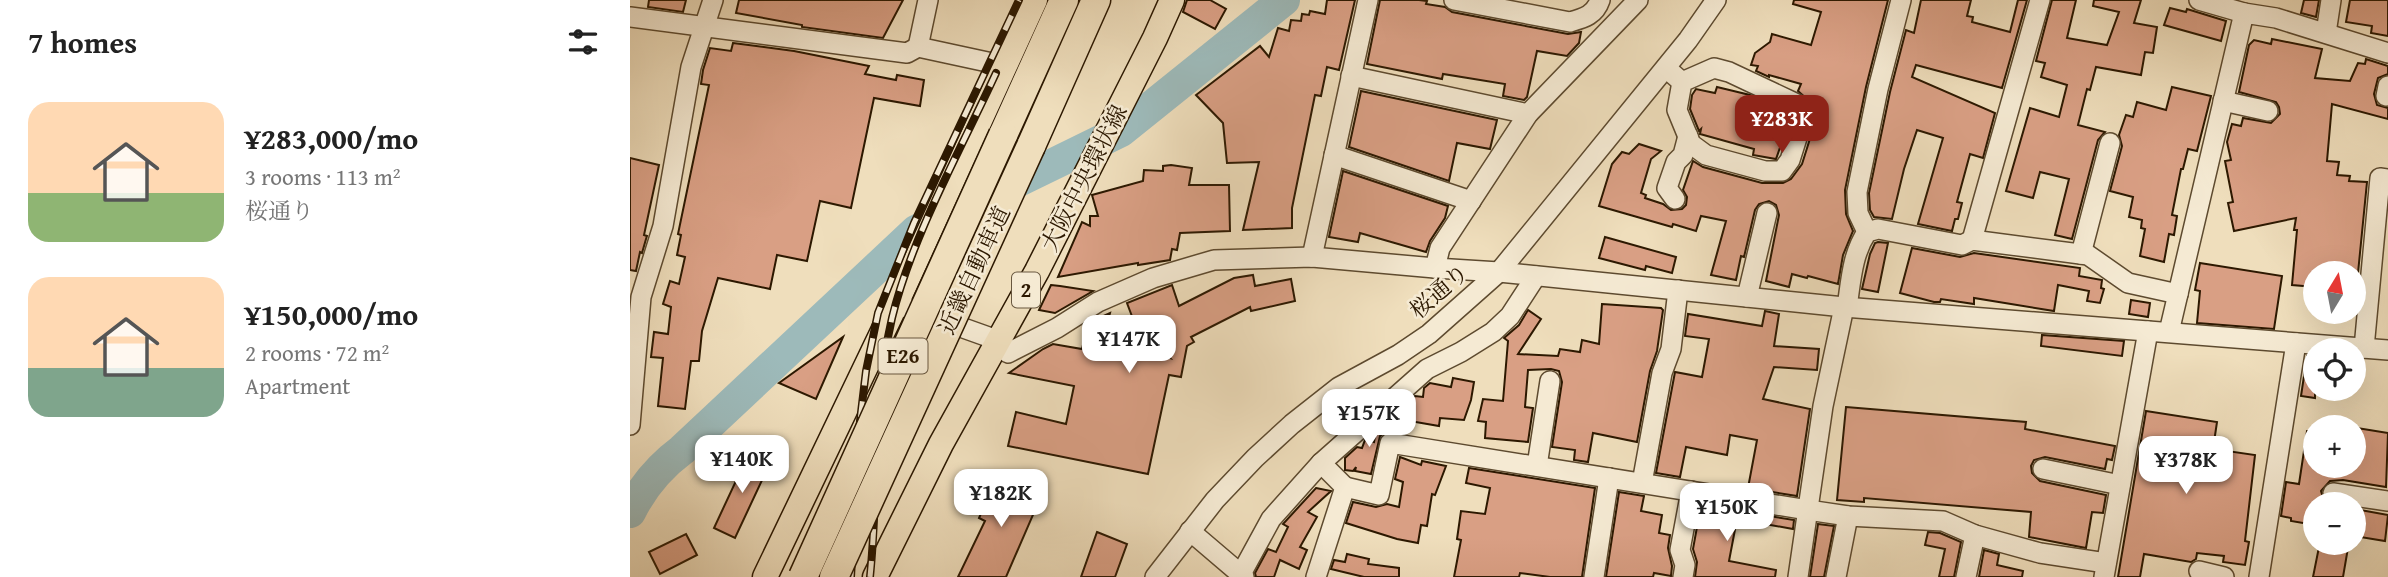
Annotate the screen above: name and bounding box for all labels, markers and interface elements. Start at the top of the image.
text: 7 homes [28,20,137,64]
icon: filters [564,23,602,61]
pin: ¥283K [1733,96,1831,155]
street label: 大阪中央環状線 [1032,99,1135,257]
text: ¥283K [1751,101,1813,134]
text: ¥283,000/mo [245,116,418,160]
icon: home [84,130,168,214]
text: 3 rooms · 113 m² [245,160,400,193]
text: 桜通り [245,194,314,227]
street label: 近畿自動車道 [929,200,1018,339]
street label: 桜通り [1402,256,1476,326]
north arrow [2303,261,2366,324]
map controls [2303,261,2366,555]
road number: 2 [1012,272,1040,308]
text: ¥150,000/mo [245,292,418,336]
icon: home [84,305,168,389]
pin: ¥147K [1080,316,1178,375]
text: ¥147K [1098,321,1160,354]
text: 2 rooms · 72 m² [245,336,389,369]
road number: E26 [878,338,928,374]
button: locate [2303,338,2366,401]
text: Apartment [245,369,350,402]
pin: ¥157K [1320,390,1418,449]
text: ¥157K [1338,395,1400,428]
button: + [2303,415,2366,478]
pin: ¥140K [693,435,791,495]
pin: ¥378K [2137,436,2235,496]
text: ¥140K [711,441,773,474]
text: ¥378K [2155,442,2217,475]
pin: ¥182K [952,470,1050,529]
text: ¥182K [970,475,1032,508]
pin: ¥150K [1678,484,1776,543]
text: ¥150K [1696,489,1758,522]
button: − [2303,492,2366,555]

